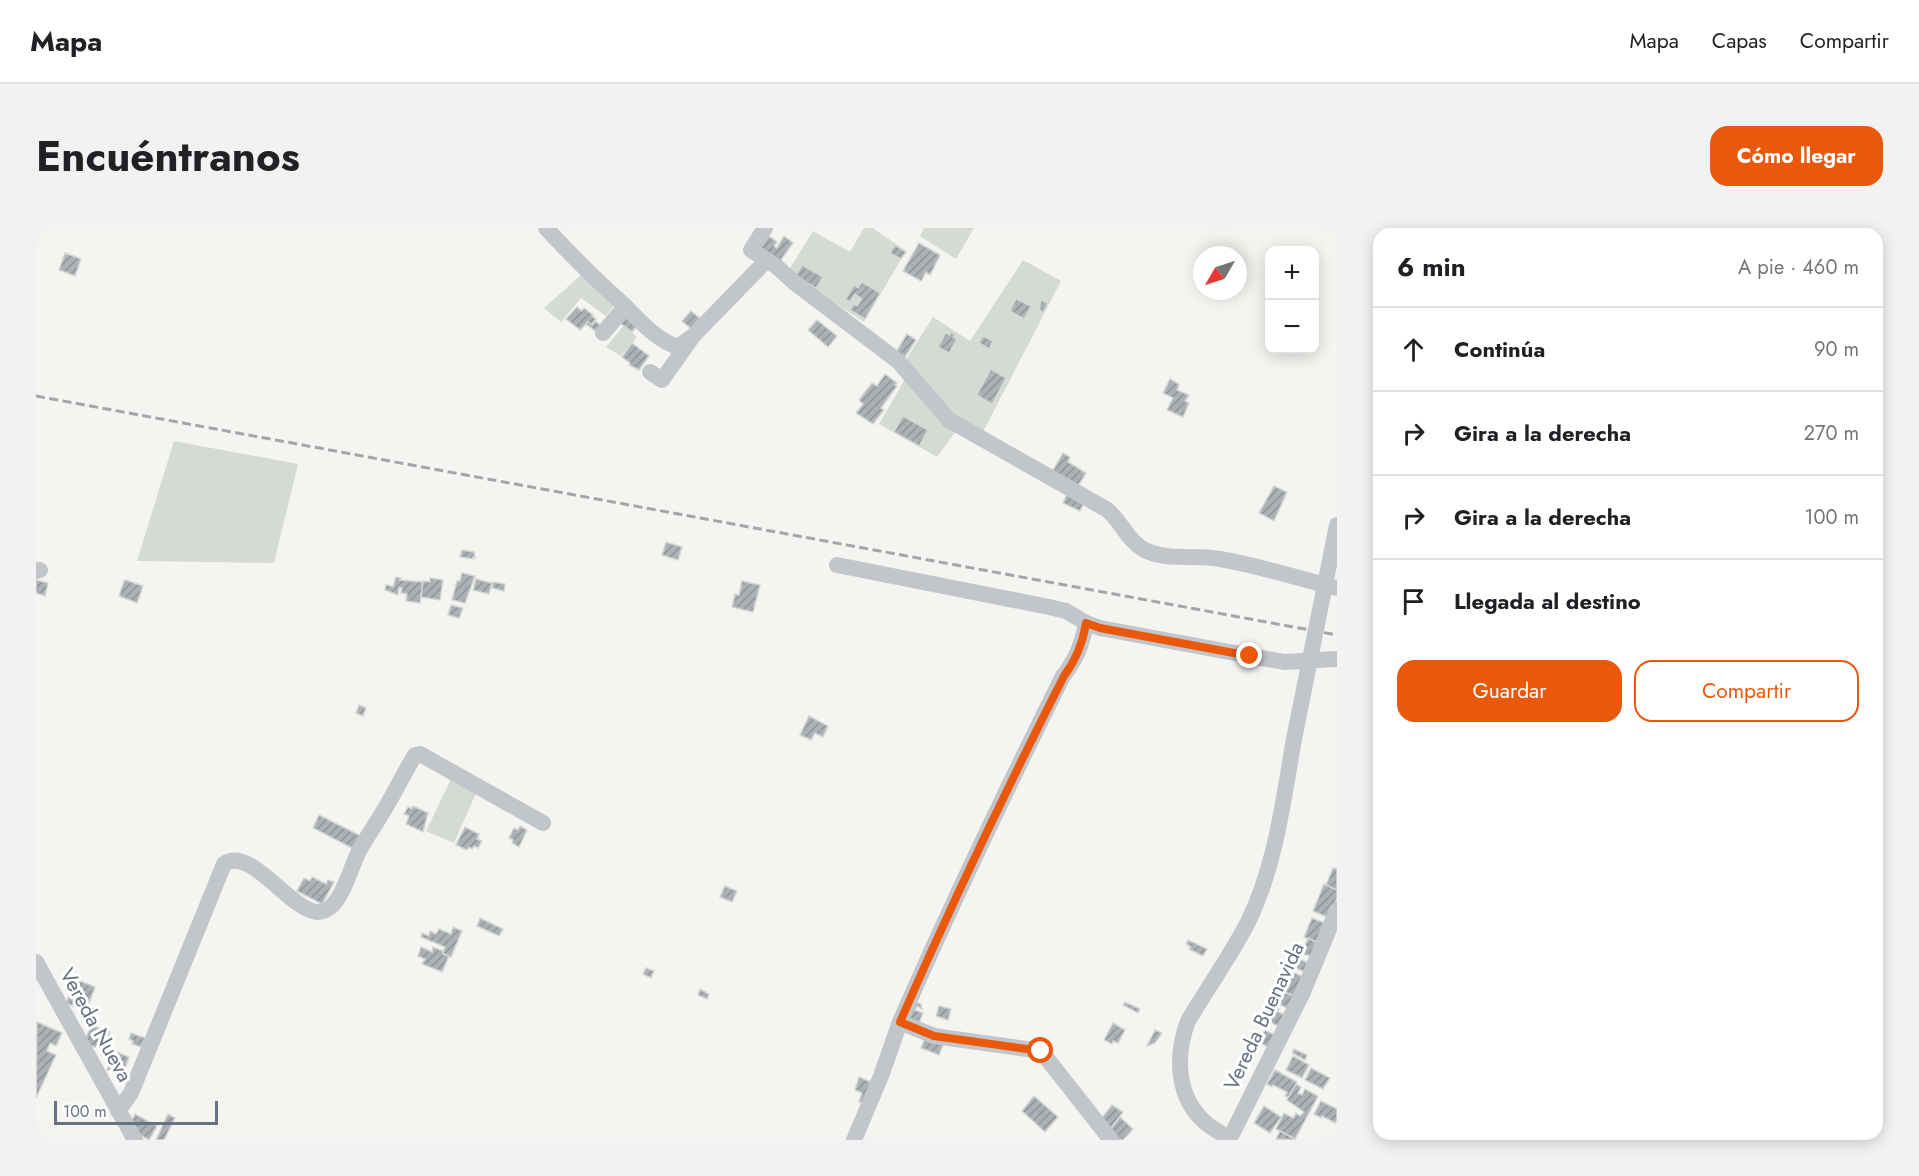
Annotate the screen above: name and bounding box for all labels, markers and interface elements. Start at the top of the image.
text: Mapa [30,21,102,62]
text: Mapa [1630,26,1679,56]
text: Capas [1712,26,1767,56]
text: Compartir [1800,26,1889,56]
text: Encuéntranos [36,126,300,187]
button: Cómo llegar [1710,126,1883,186]
north arrow [1193,246,1247,300]
map controls [1265,246,1319,354]
button: + [1265,246,1319,300]
text: 6 min [1397,248,1466,286]
text: A pie · 460 m [1738,253,1859,282]
button: − [1265,300,1319,354]
icon: ahead [1397,333,1430,366]
text: Continúa [1454,333,1545,365]
text: 90 m [1814,335,1859,364]
icon: right [1397,417,1430,450]
text: Gira a la derecha [1454,417,1631,449]
text: 270 m [1804,419,1859,448]
icon: right [1397,501,1430,534]
text: Gira a la derecha [1454,501,1631,533]
text: 100 m [1804,503,1859,532]
icon: arrive [1397,585,1430,618]
text: Llegada al destino [1454,585,1641,617]
route end [1236,642,1262,668]
button: Guardar [1397,660,1622,722]
button: Compartir [1634,660,1859,722]
street label: Vereda Buenavida [1217,937,1311,1095]
street label: Vereda Nueva [52,963,140,1087]
route start [1027,1037,1053,1063]
scale bar [54,1098,218,1126]
text: 100 m [63,1100,107,1123]

